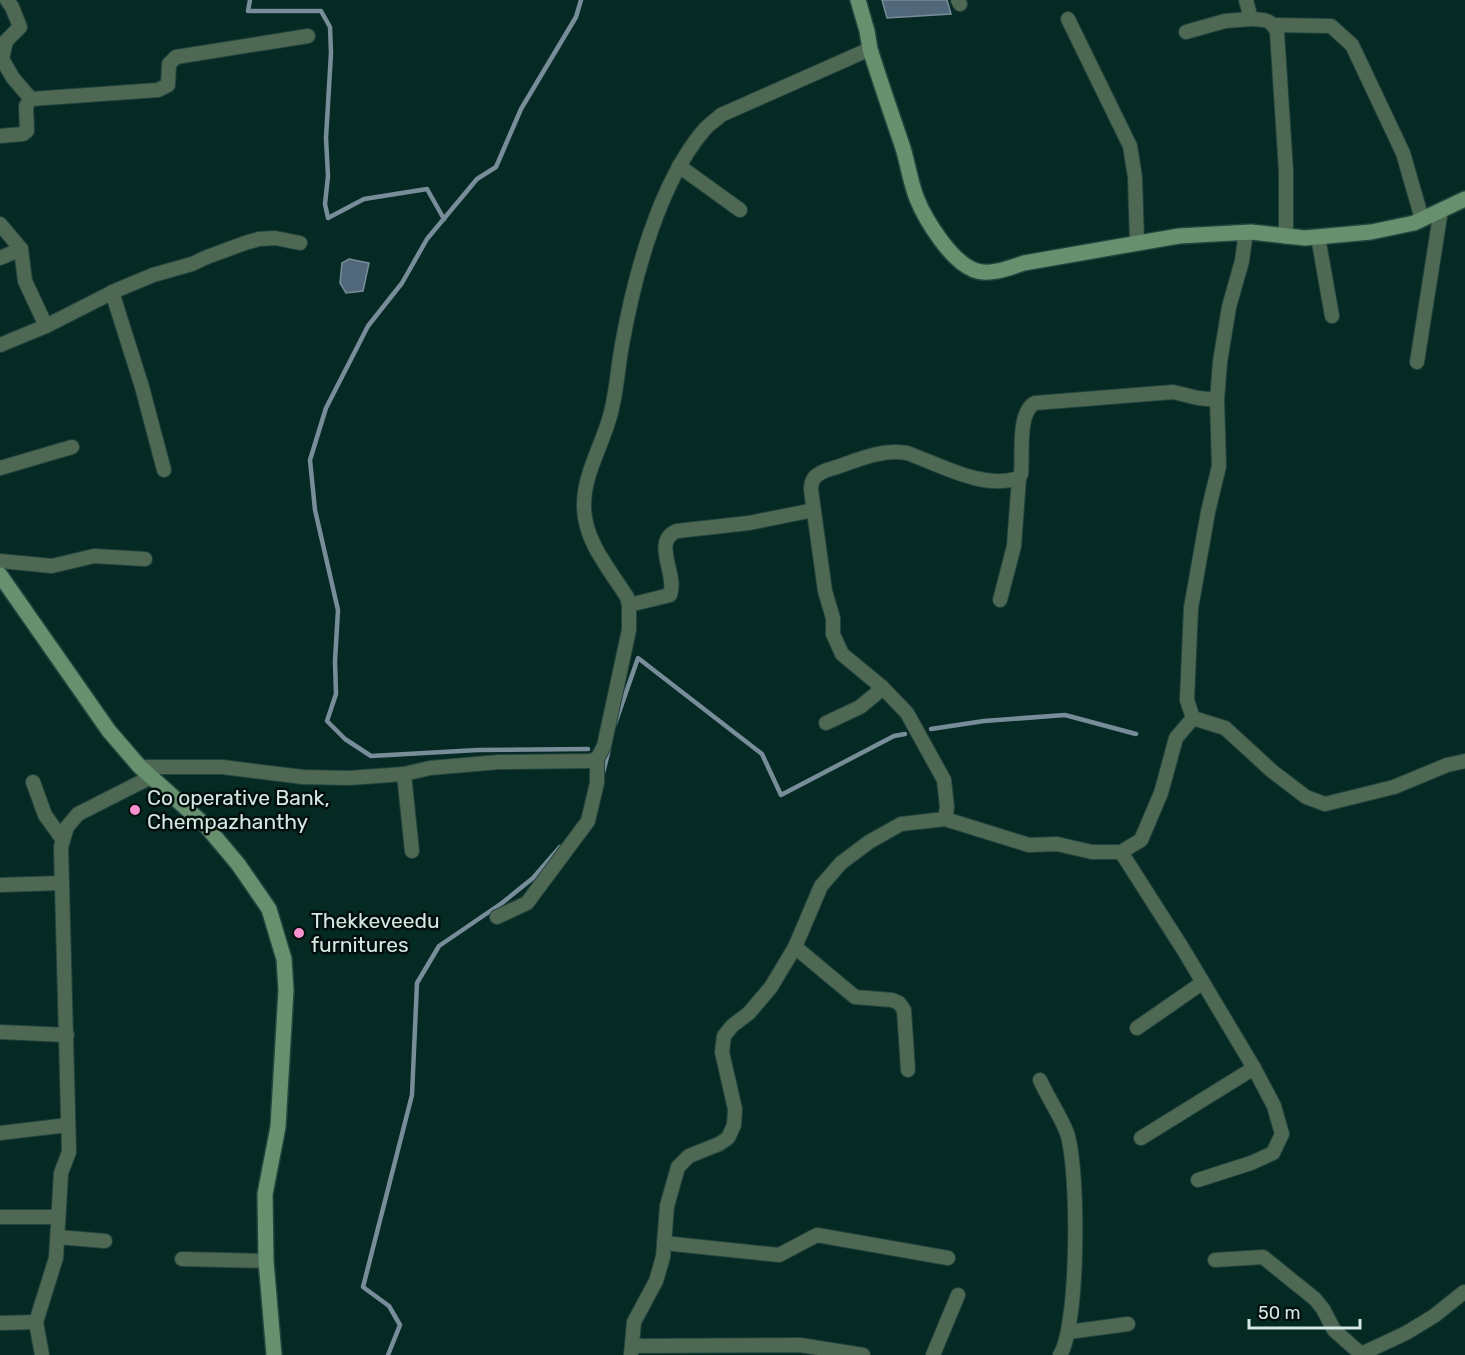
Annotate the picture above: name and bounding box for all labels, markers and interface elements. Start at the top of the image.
place label: Co operative Bank, Chempazhanthy [147,785,330,834]
marker: Co operative Bank, Chempazhanthy [128,803,142,817]
place label: Thekkeveedu furnitures [311,908,440,957]
marker: Thekkeveedu furnitures [292,926,306,940]
scale bar [1249,1292,1360,1330]
text: 50 m [1258,1302,1301,1324]

